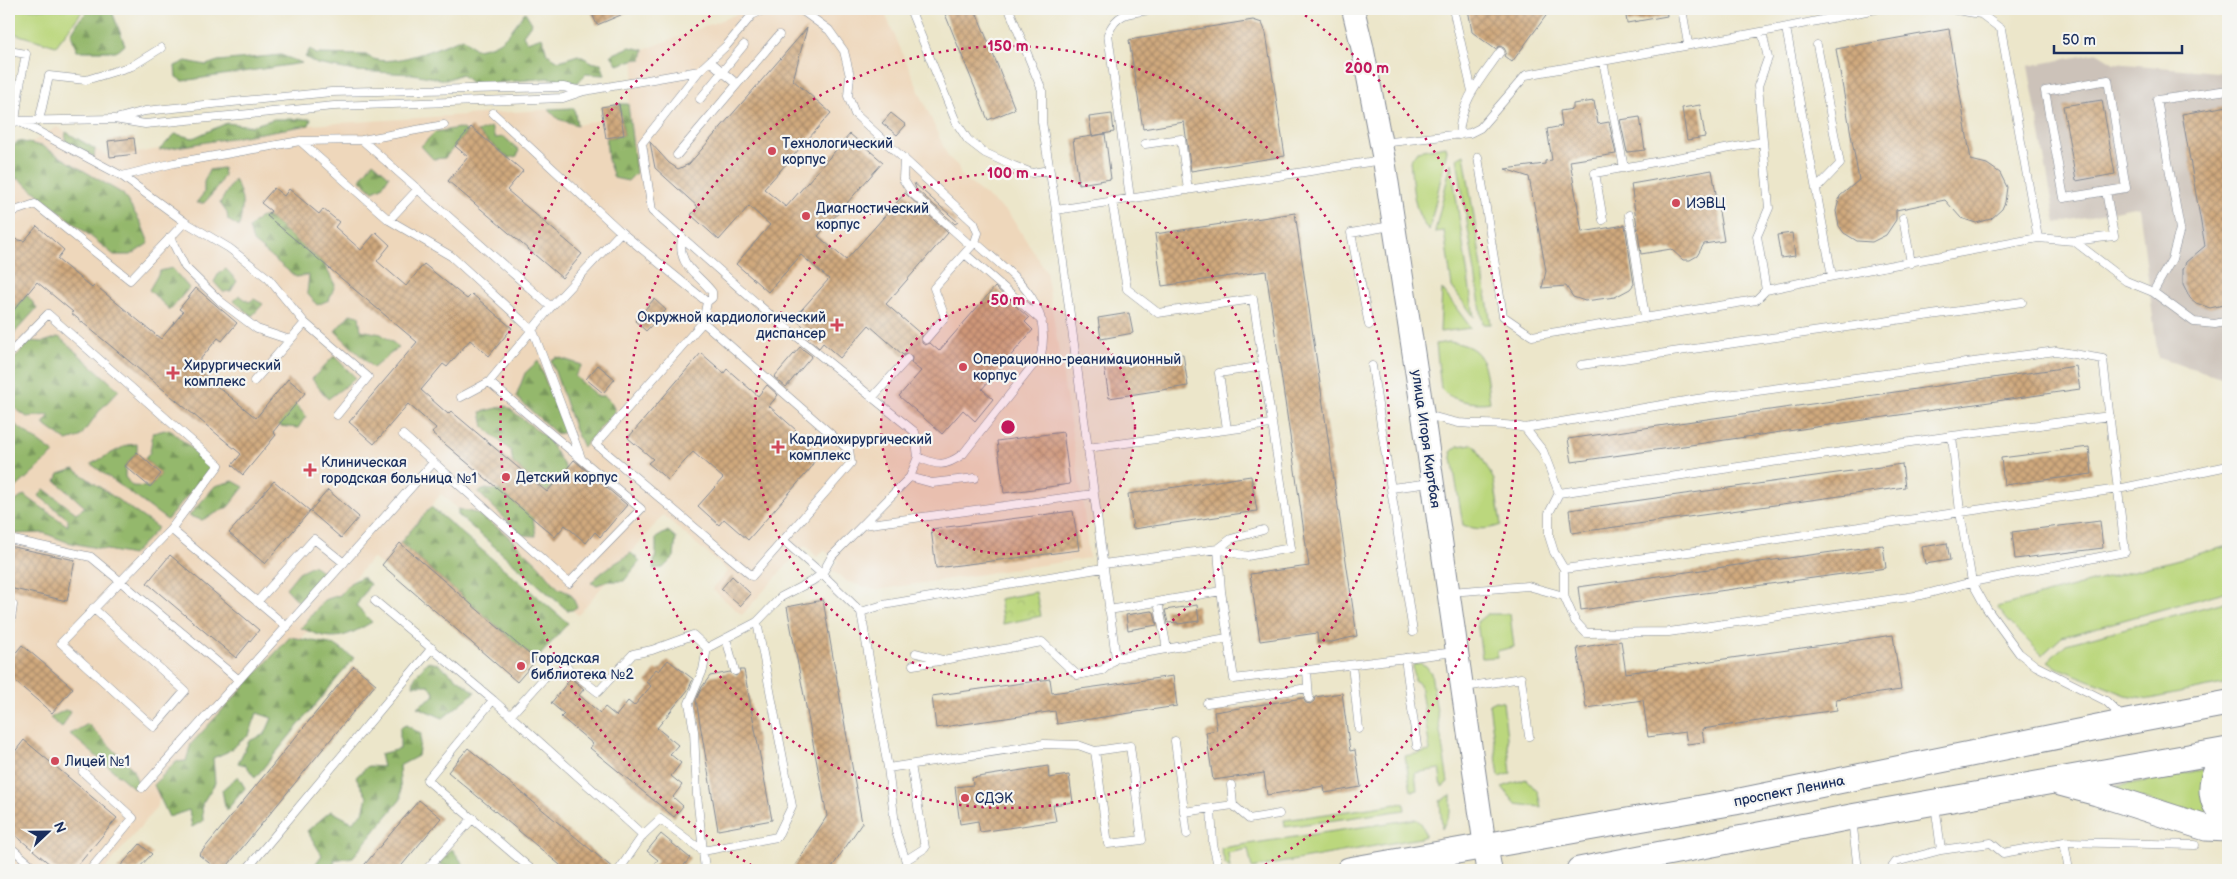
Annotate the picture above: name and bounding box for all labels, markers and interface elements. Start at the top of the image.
scale bar [2054,22,2182,54]
text: 50 m [2062,31,2096,50]
text: 150 m [987,37,1029,56]
text: 200 m [1345,59,1389,78]
place label: Технологический корпус [782,135,893,168]
marker: Технологический корпус [766,145,778,157]
text: 100 m [987,164,1029,183]
place label: ИЭВЦ [1686,195,1726,212]
marker: ИЭВЦ [1670,197,1682,209]
place label: Диагностический корпус [816,200,929,233]
marker: Диагностический корпус [800,210,812,222]
text: 50 m [991,291,1026,310]
place label: Окружной кардиологический диспансер [637,309,826,342]
marker: Окружной кардиологический диспансер [830,318,844,332]
place label: Операционно-реанимационный корпус [973,351,1181,384]
place label: Хирургический комплекс [184,357,281,390]
marker: Операционно-реанимационный корпус [957,361,969,373]
marker: Хирургический комплекс [166,366,180,380]
street label: улица Игоря Киртбая [1408,369,1444,509]
centre of rings [999,418,1017,436]
place label: Кардиохирургический комплекс [789,431,932,464]
marker: Кардиохирургический комплекс [771,440,785,454]
place label: Клиническая городская больница №1 [321,454,477,487]
marker: Клиническая городская больница №1 [303,463,317,477]
place label: Детский корпус [516,469,618,486]
marker: Детский корпус [500,471,512,483]
place label: Городская библиотека №2 [531,650,635,683]
marker: Городская библиотека №2 [515,660,527,672]
place label: Лицей №1 [64,753,130,770]
marker: Лицей №1 [49,755,61,767]
street label: проспект Ленина [1732,772,1847,810]
place label: СДЭК [975,790,1014,807]
marker: СДЭК [959,792,971,804]
north arrow [22,806,72,856]
text: N [50,819,69,835]

